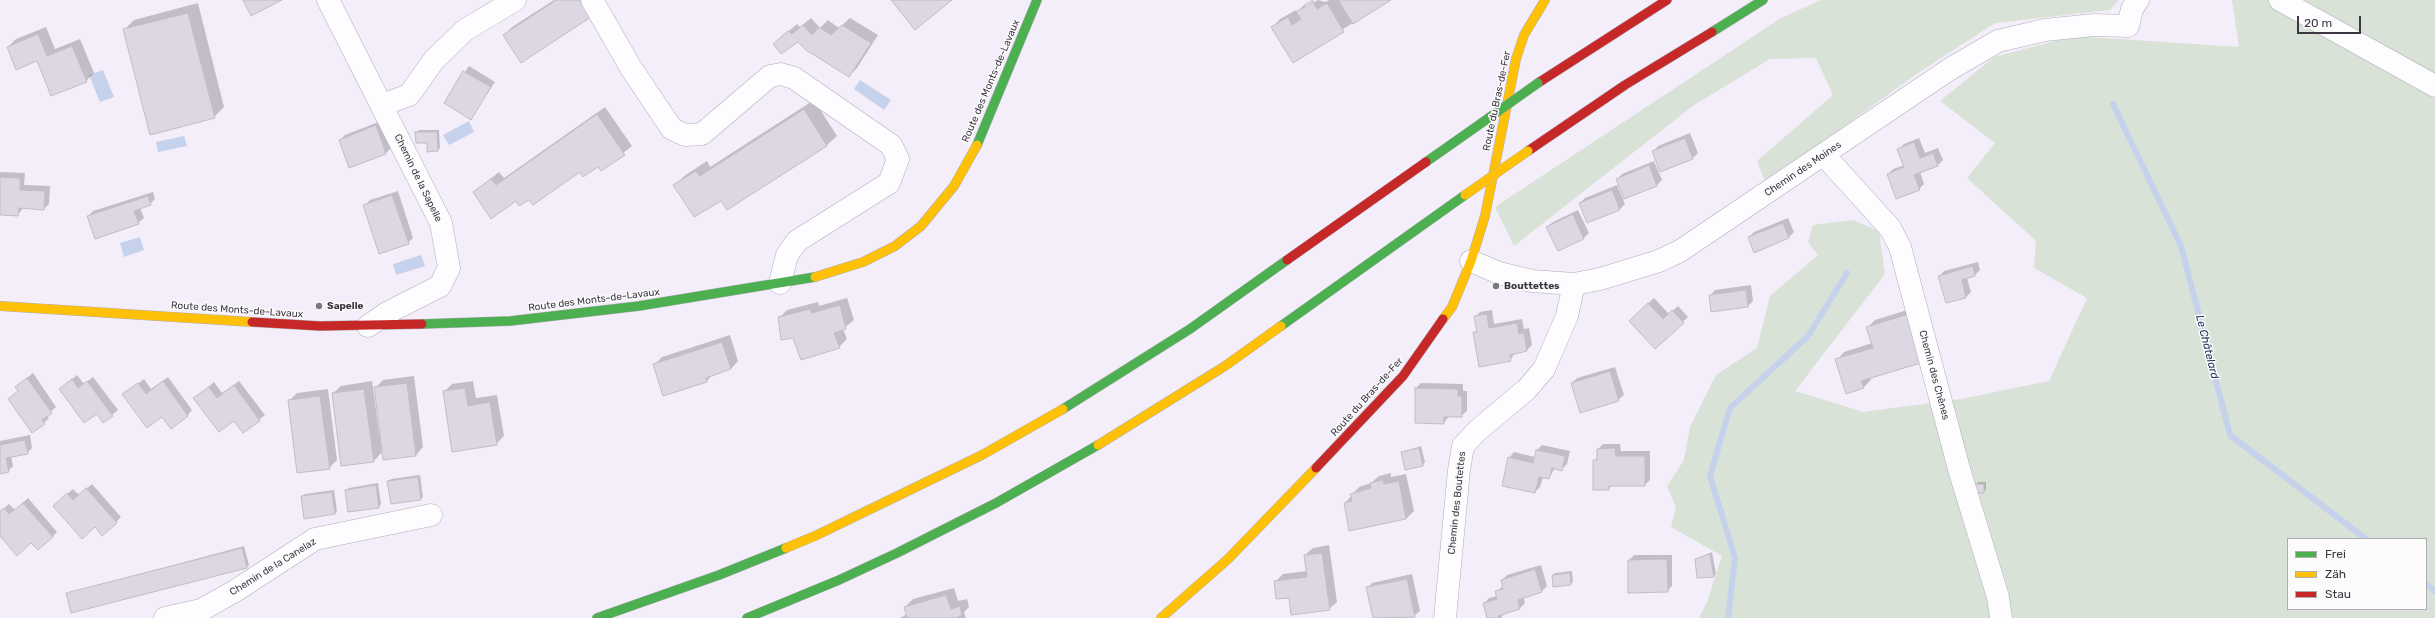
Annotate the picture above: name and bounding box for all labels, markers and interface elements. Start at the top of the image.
scale bar [2299,8,2363,34]
text: 20 m [2304,16,2332,30]
street label: Route des Monts-de-Lavaux [960,18,1022,144]
street label: Route du Bras-de-Fer [1481,50,1513,152]
street label: Chemin de la Sapelle [391,132,445,224]
street label: Chemin des Moines [1762,139,1844,199]
place label: Bouttettes [1504,280,1560,292]
marker: Bouttettes [1491,281,1501,291]
street label: Route des Monts-de-Lavaux [528,286,660,314]
street label: Route des Monts-de-Lavaux [171,299,303,321]
place label: Sapelle [327,300,363,312]
marker: Sapelle [314,301,324,311]
water label: Le Châtelard [2193,314,2221,380]
street label: Chemin des Chênes [1916,329,1952,421]
street label: Route du Bras-de-Fer [1328,355,1406,439]
street label: Chemin des Boutettes [1446,451,1468,555]
street label: Chemin de la Canelaz [228,536,318,598]
legend [2287,538,2427,610]
text: Frei [2325,547,2346,561]
text: Zäh [2325,567,2346,581]
text: Stau [2325,587,2351,601]

